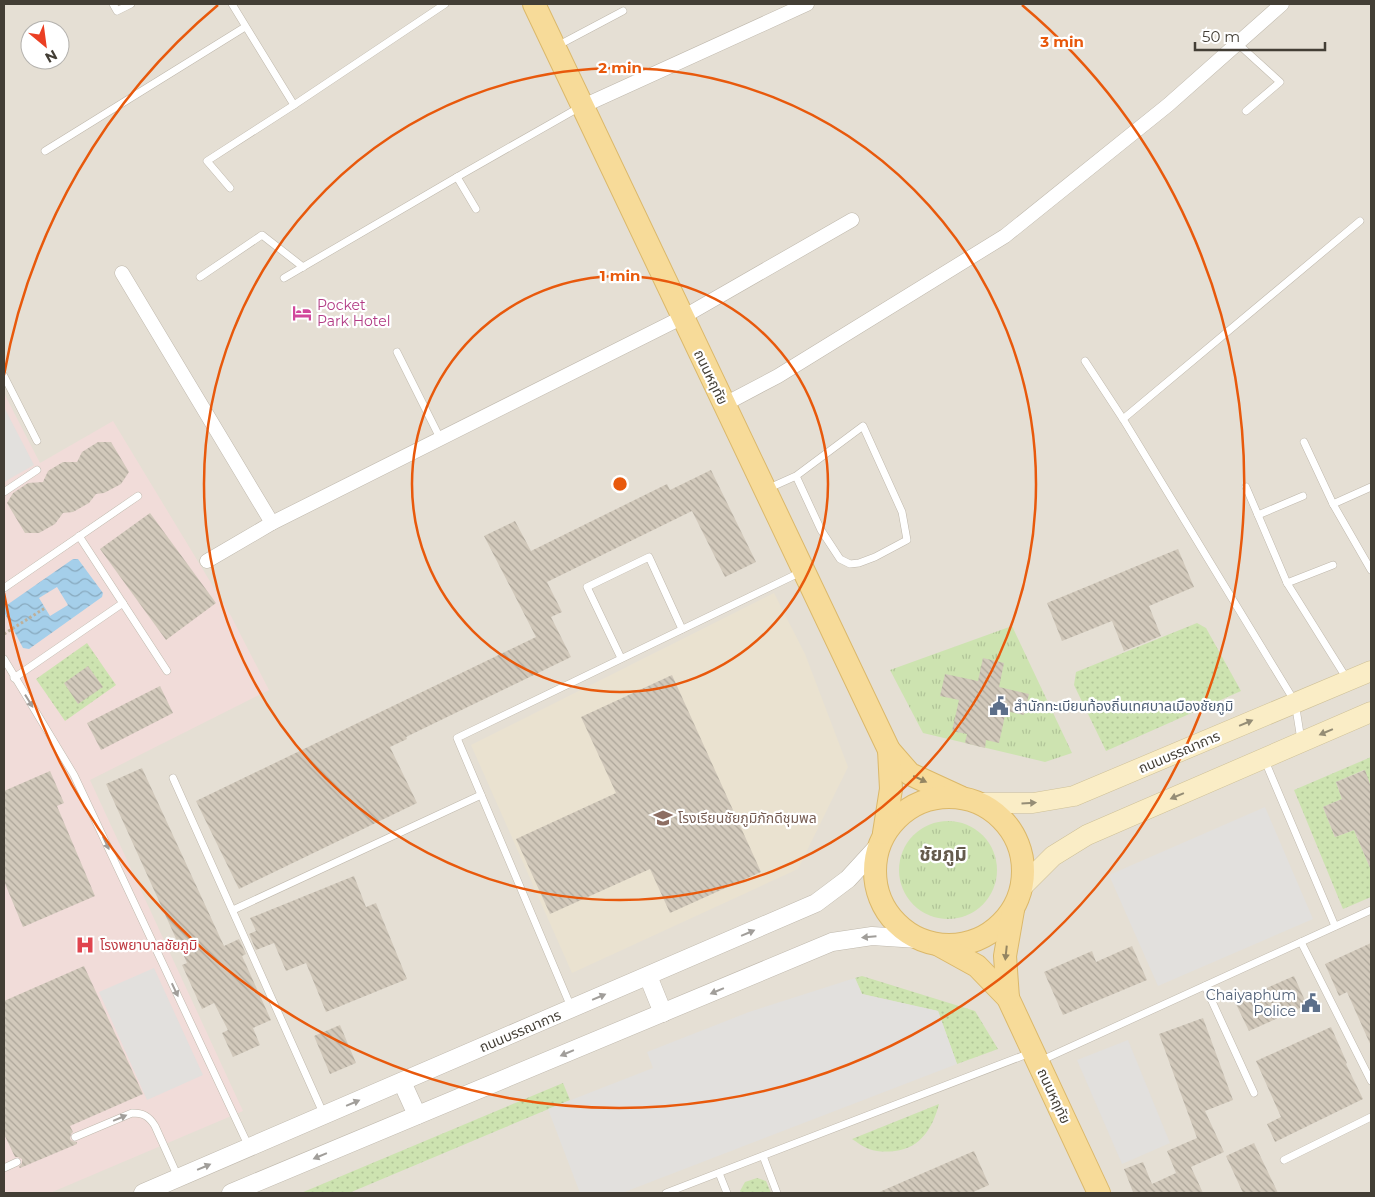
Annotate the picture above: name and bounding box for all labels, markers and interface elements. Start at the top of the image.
north arrow [20,20,70,70]
scale bar [1195,20,1325,52]
text: 50 m [1202,27,1240,46]
text: 3 min [1039,32,1084,51]
text: N [42,46,61,67]
text: 2 min [598,58,642,77]
text: 1 min [600,266,640,285]
place label: Pocket Park Hotel [317,296,390,330]
hotel icon: Pocket Park Hotel [291,302,313,324]
street label: ถนนหฤทัย [690,346,732,408]
centre of rings [611,475,629,493]
one-way arrow [24,694,33,707]
public building icon: สำนักทะเบียนท้องถิ่นเทศบาลเมืองชัยภูมิ [988,695,1010,717]
place label: สำนักทะเบียนท้องถิ่นเทศบาลเมืองชัยภูมิ [1014,697,1233,715]
one-way arrow [1239,719,1254,727]
street label: ถนนบรรณาการ [1135,727,1223,777]
one-way arrow [1319,728,1333,736]
one-way arrow [913,775,927,783]
one-way arrow [1170,793,1184,801]
one-way arrow [1021,798,1037,806]
school or university icon: โรงเรียนชัยภูมิภักดีชุมพล [652,807,674,829]
place label: โรงเรียนชัยภูมิภักดีชุมพล [678,809,817,827]
one-way arrow [103,836,111,850]
district label: ชัยภูมิ [919,843,967,866]
one-way arrow [741,928,755,936]
one-way arrow [861,933,877,941]
hospital icon: โรงพยาบาลชัยภูมิ [74,934,96,956]
place label: โรงพยาบาลชัยภูมิ [100,936,197,954]
one-way arrow [1002,945,1010,961]
one-way arrow [171,983,180,998]
place label: Chaiyaphum Police [1206,986,1296,1020]
one-way arrow [710,987,724,995]
one-way arrow [592,992,606,1000]
public building icon: Chaiyaphum Police [1300,992,1322,1014]
street label: ถนนบรรณาการ [476,1006,564,1056]
one-way arrow [559,1049,574,1057]
street label: ถนนหฤทัย [1033,1065,1075,1127]
one-way arrow [346,1098,360,1106]
one-way arrow [113,1113,127,1121]
one-way arrow [312,1152,327,1160]
one-way arrow [197,1163,211,1171]

